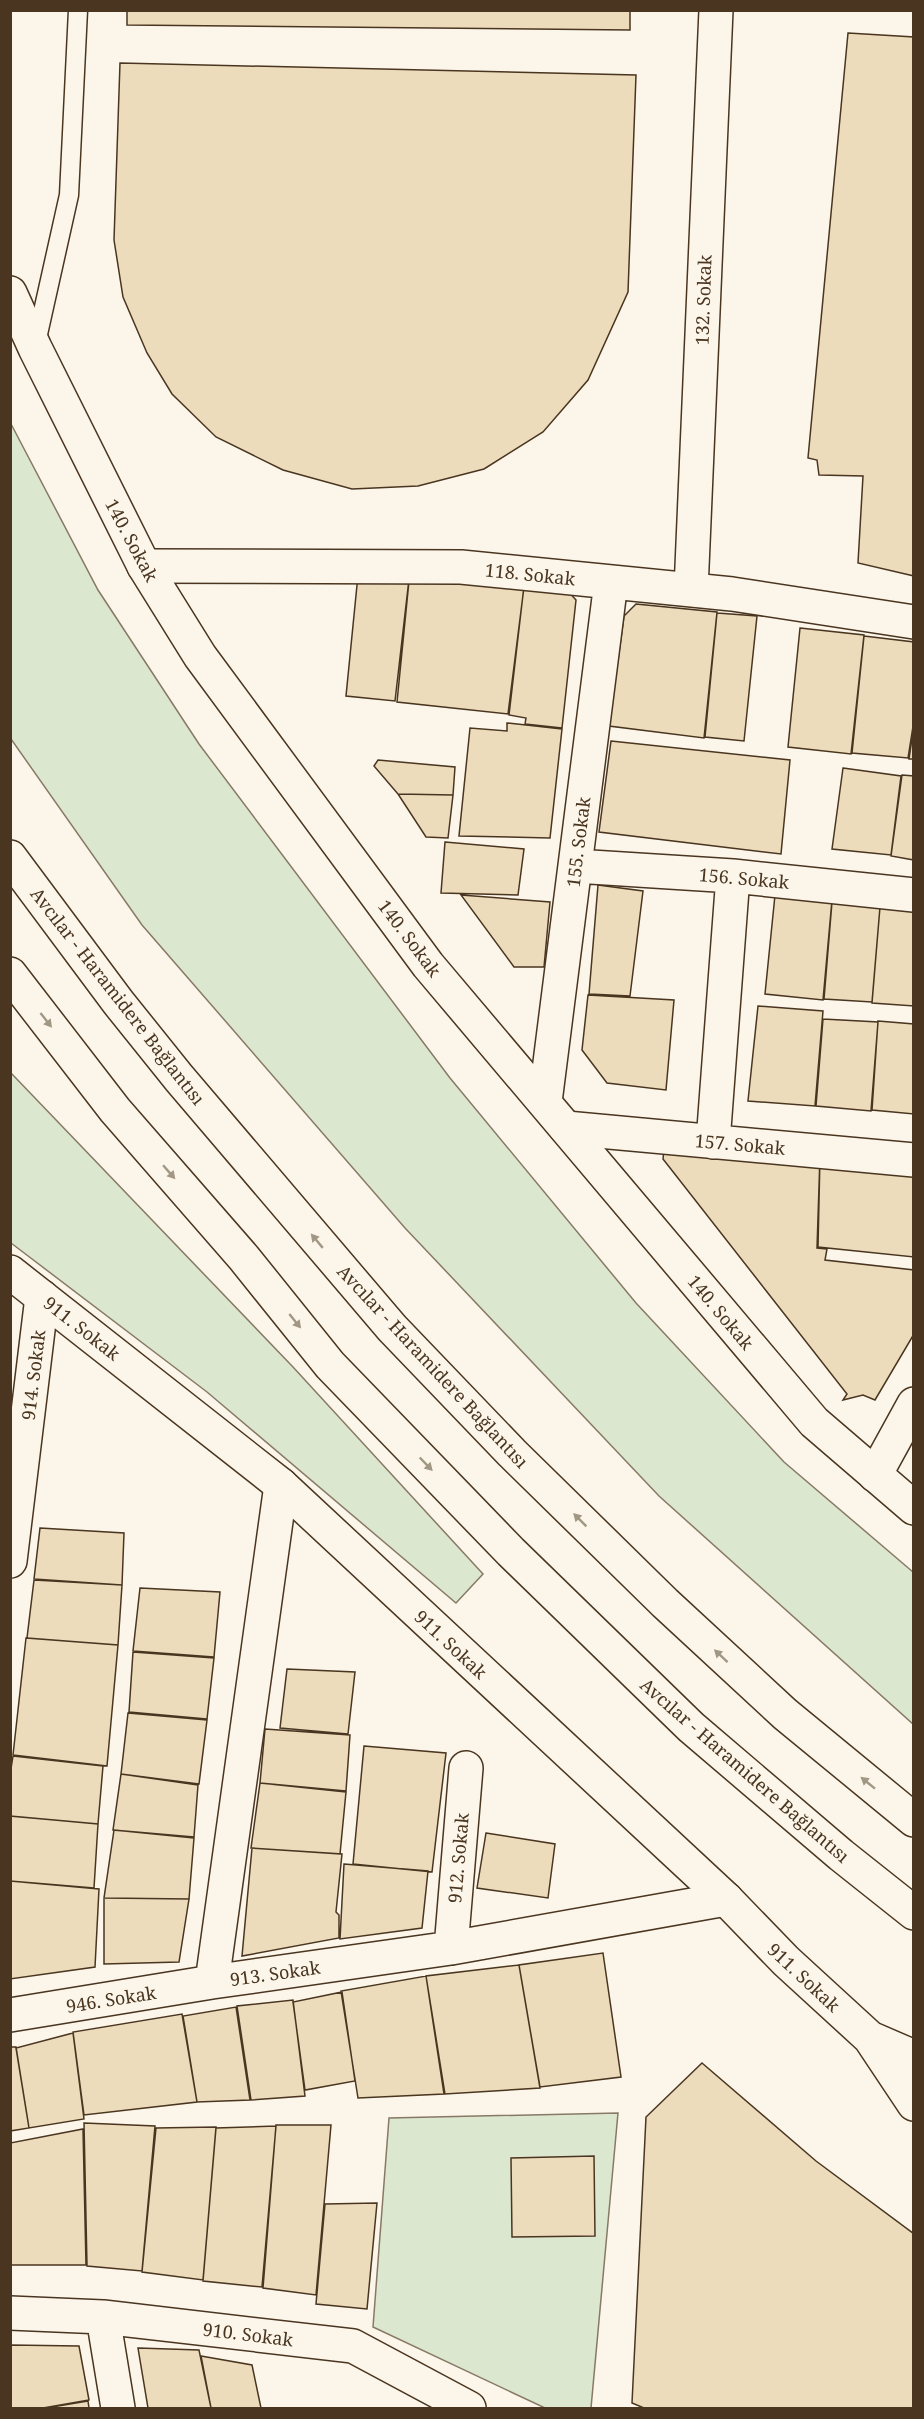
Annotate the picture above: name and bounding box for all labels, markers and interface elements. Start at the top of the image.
street label: 132. Sokak [689,254,717,346]
street label: 140. Sokak [100,494,164,586]
street label: 118. Sokak [484,557,577,591]
street label: 155. Sokak [561,795,595,888]
street label: 156. Sokak [698,862,791,894]
street label: Avcılar - Haramidere Bağlantısı [26,882,211,1110]
street label: 140. Sokak [373,895,447,982]
one-way arrow [40,1013,52,1028]
street label: 157. Sokak [694,1128,787,1160]
one-way arrow [162,1164,175,1179]
one-way arrow [311,1234,324,1249]
street label: Avcılar - Haramidere Bağlantısı [332,1259,534,1473]
street label: 140. Sokak [683,1270,760,1355]
street label: 911. Sokak [39,1291,126,1366]
one-way arrow [288,1313,301,1329]
street label: 914. Sokak [16,1328,50,1421]
one-way arrow [419,1457,433,1471]
one-way arrow [574,1514,588,1528]
street label: 911. Sokak [410,1604,493,1684]
one-way arrow [714,1649,728,1663]
street label: Avcılar - Haramidere Bağlantısı [635,1673,855,1868]
one-way arrow [861,1777,876,1790]
street label: 912. Sokak [442,1811,474,1904]
street label: 911. Sokak [763,1937,846,2017]
street label: 913. Sokak [228,1955,322,1991]
street label: 946. Sokak [64,1980,158,2018]
street label: 910. Sokak [202,2317,295,2351]

